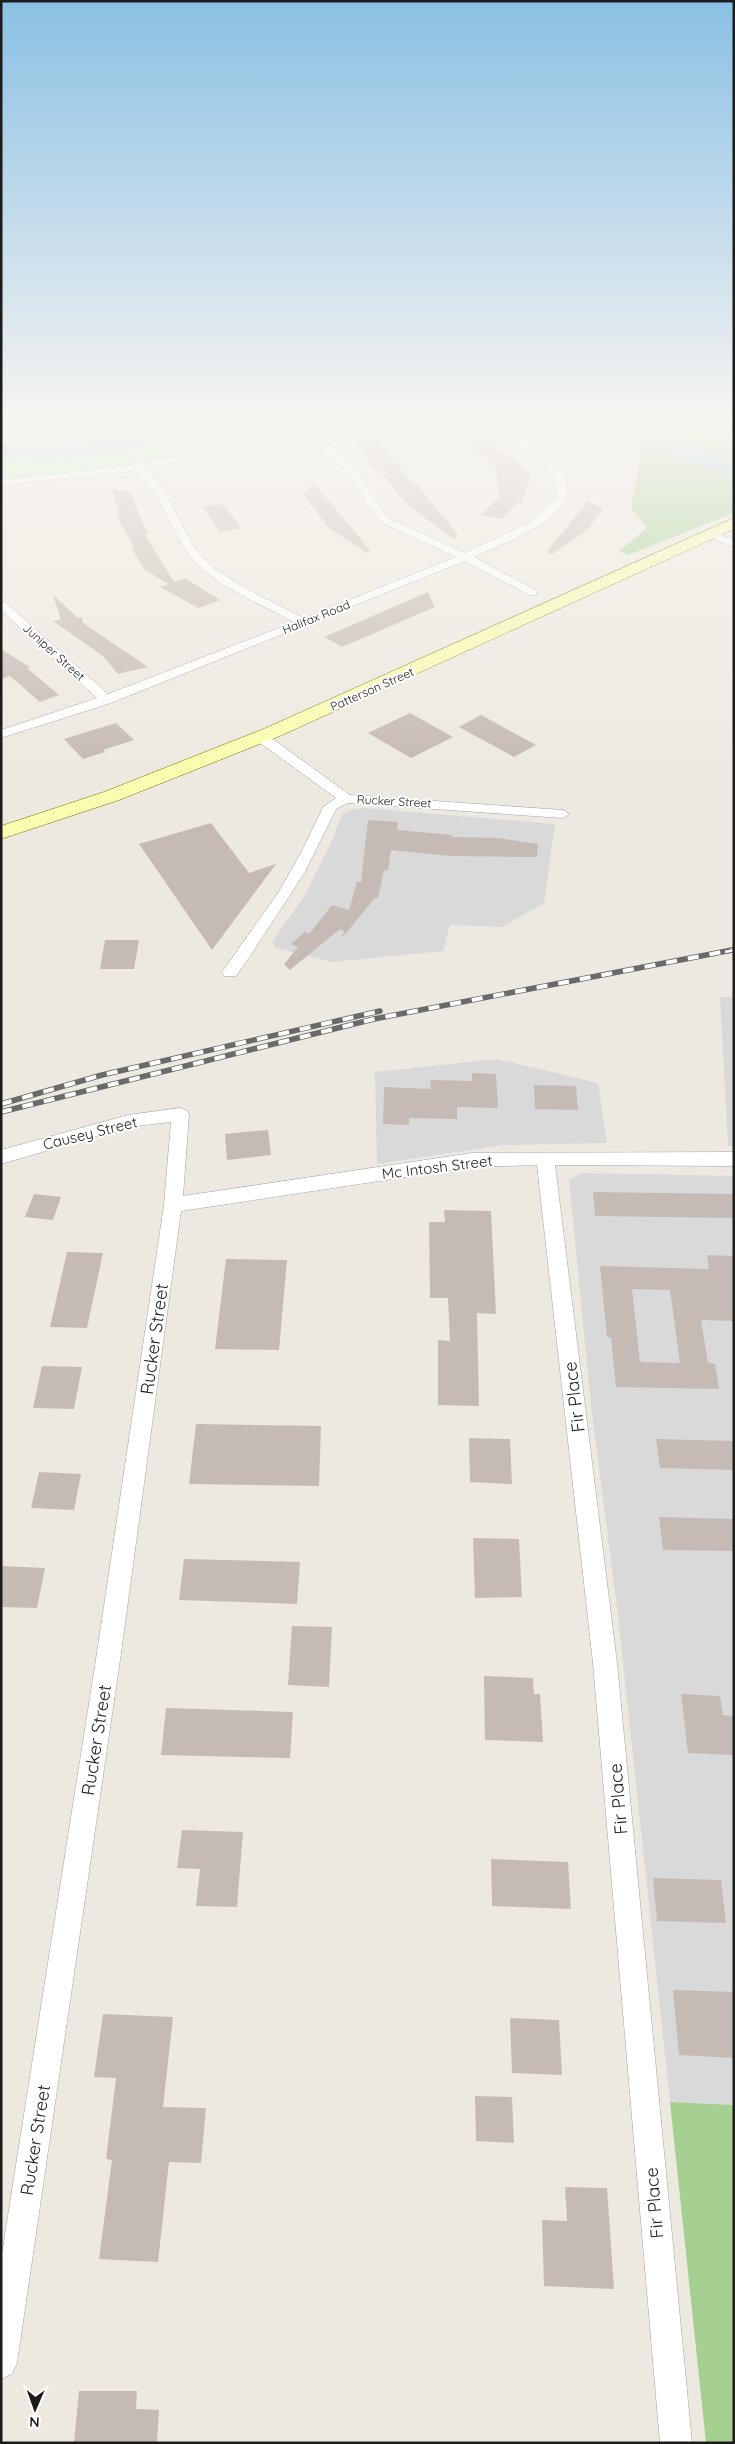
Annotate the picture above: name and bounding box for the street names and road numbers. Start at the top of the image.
street label: Halifax Road [280,597,352,637]
street label: Juniper Street [20,620,88,684]
street label: Patterson Street [328,664,416,714]
street label: Rucker Street [356,792,432,810]
street label: Causey Street [41,1112,139,1154]
street label: Mc Intosh Street [381,1151,493,1183]
street label: Rucker Street [135,1282,173,1396]
street label: Fir Place [558,1360,590,1434]
street label: Rucker Street [76,1683,116,1797]
street label: Fir Place [603,1763,633,1835]
street label: Rucker Street [15,2083,55,2197]
street label: Fir Place [639,2167,669,2239]

